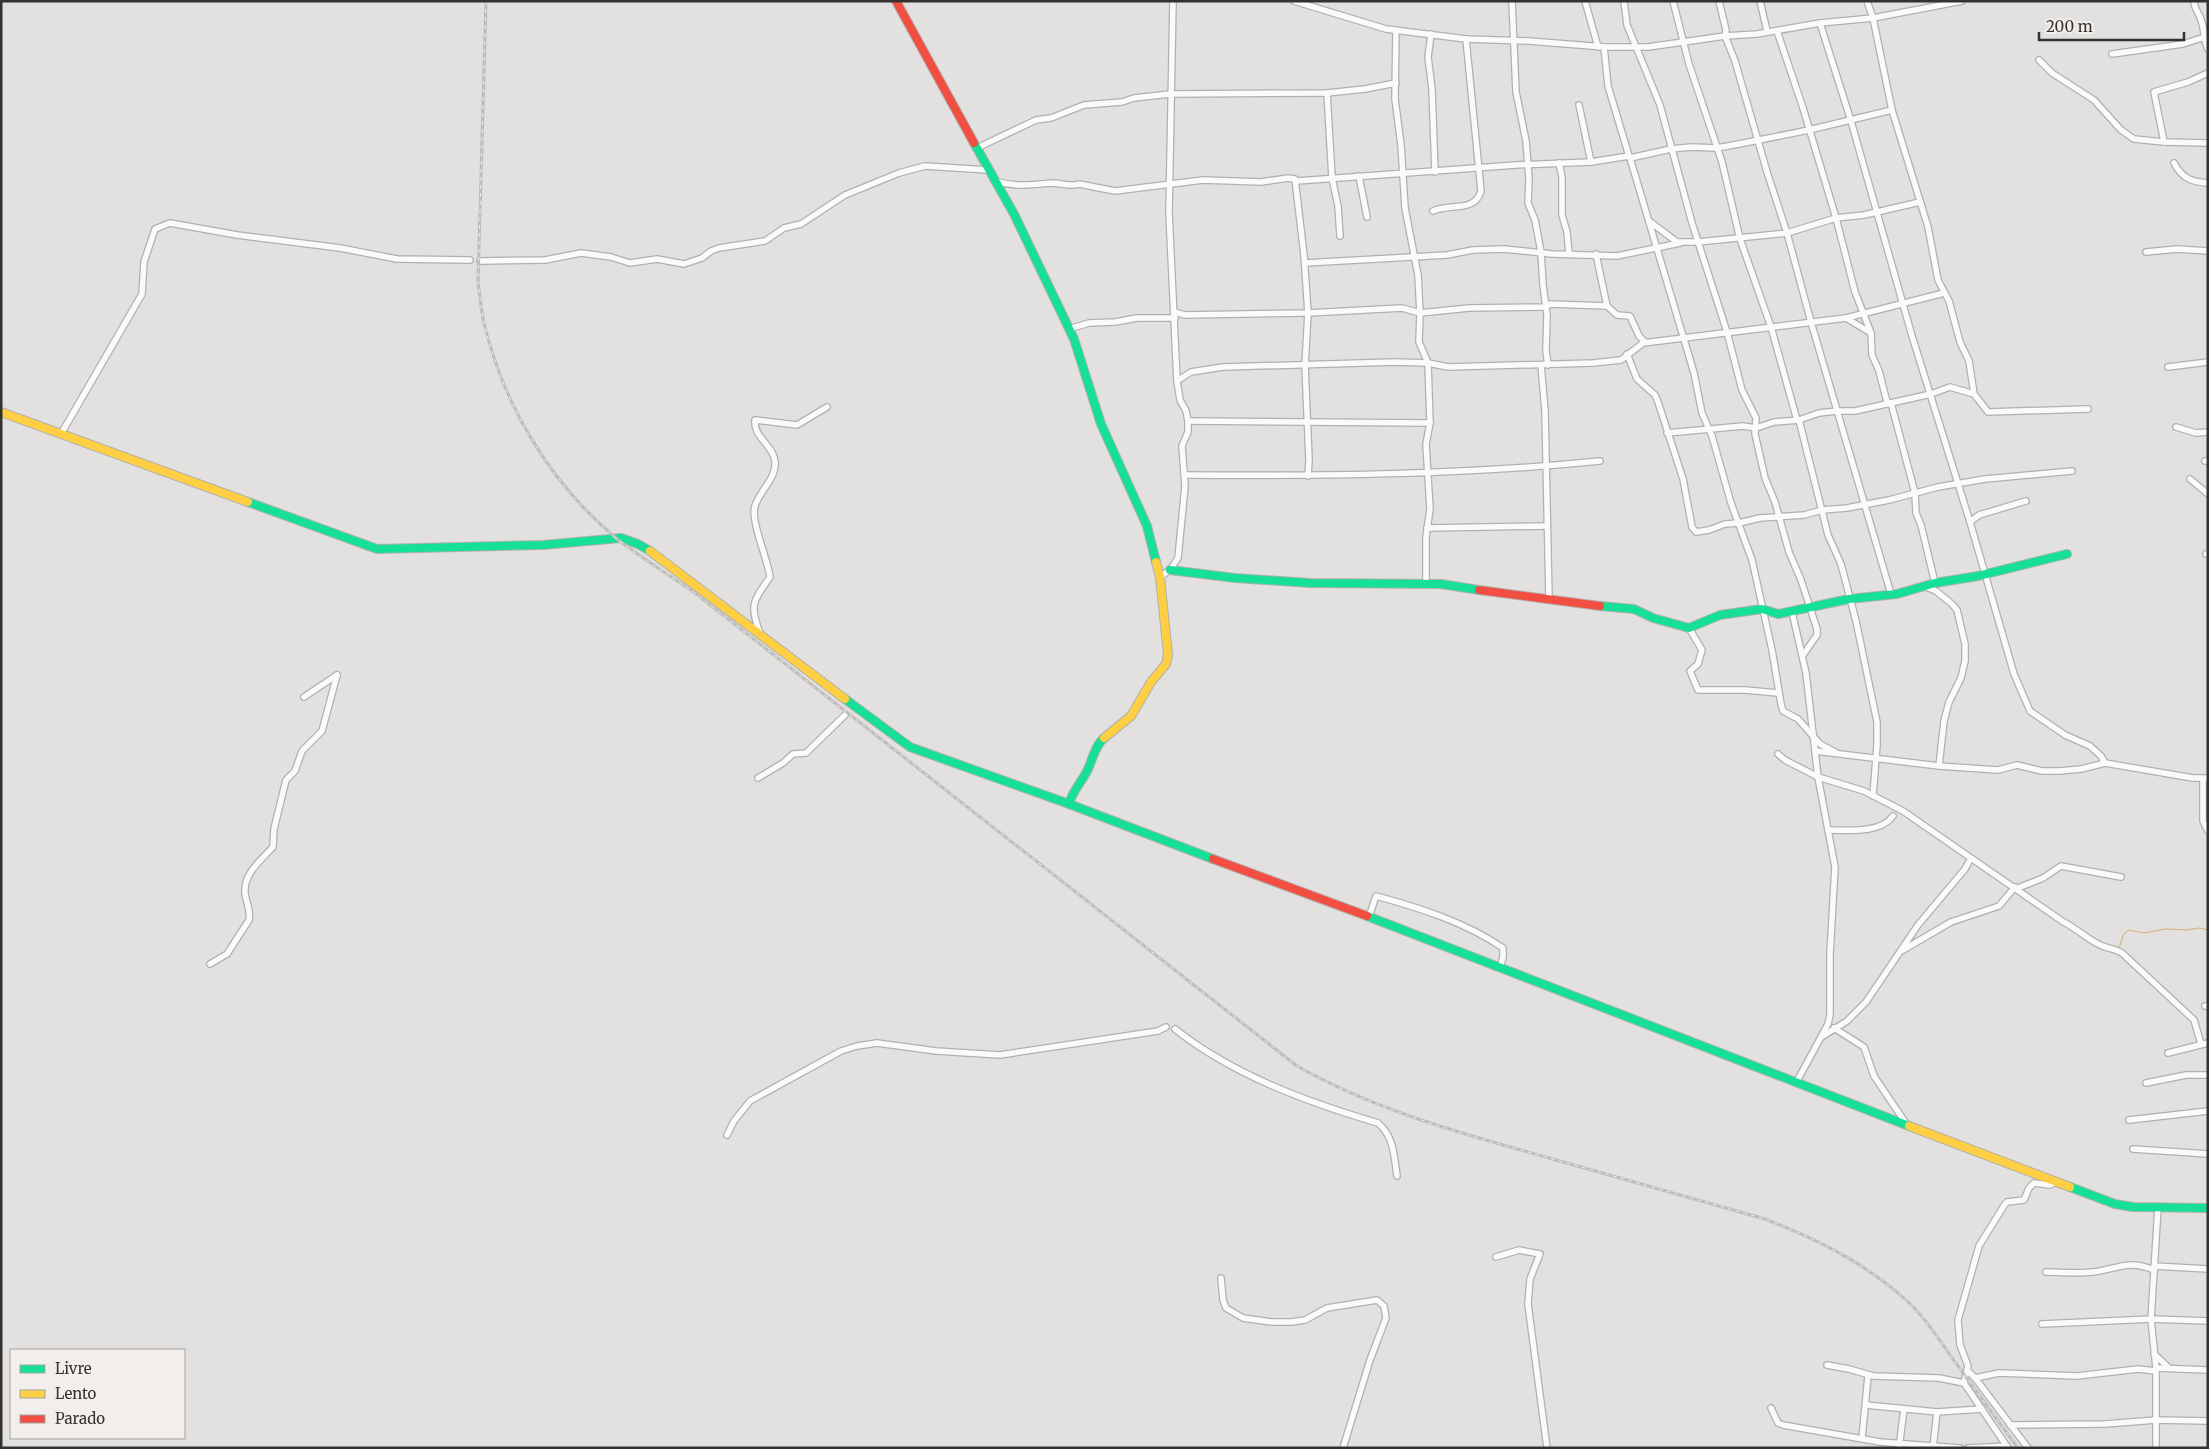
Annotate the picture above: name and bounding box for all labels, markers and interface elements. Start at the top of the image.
scale bar [2039,10,2184,42]
text: 200 m [2046,17,2093,36]
legend [10,1349,185,1439]
text: Livre [55,1359,92,1378]
text: Lento [55,1384,97,1403]
text: Parado [55,1409,105,1428]

